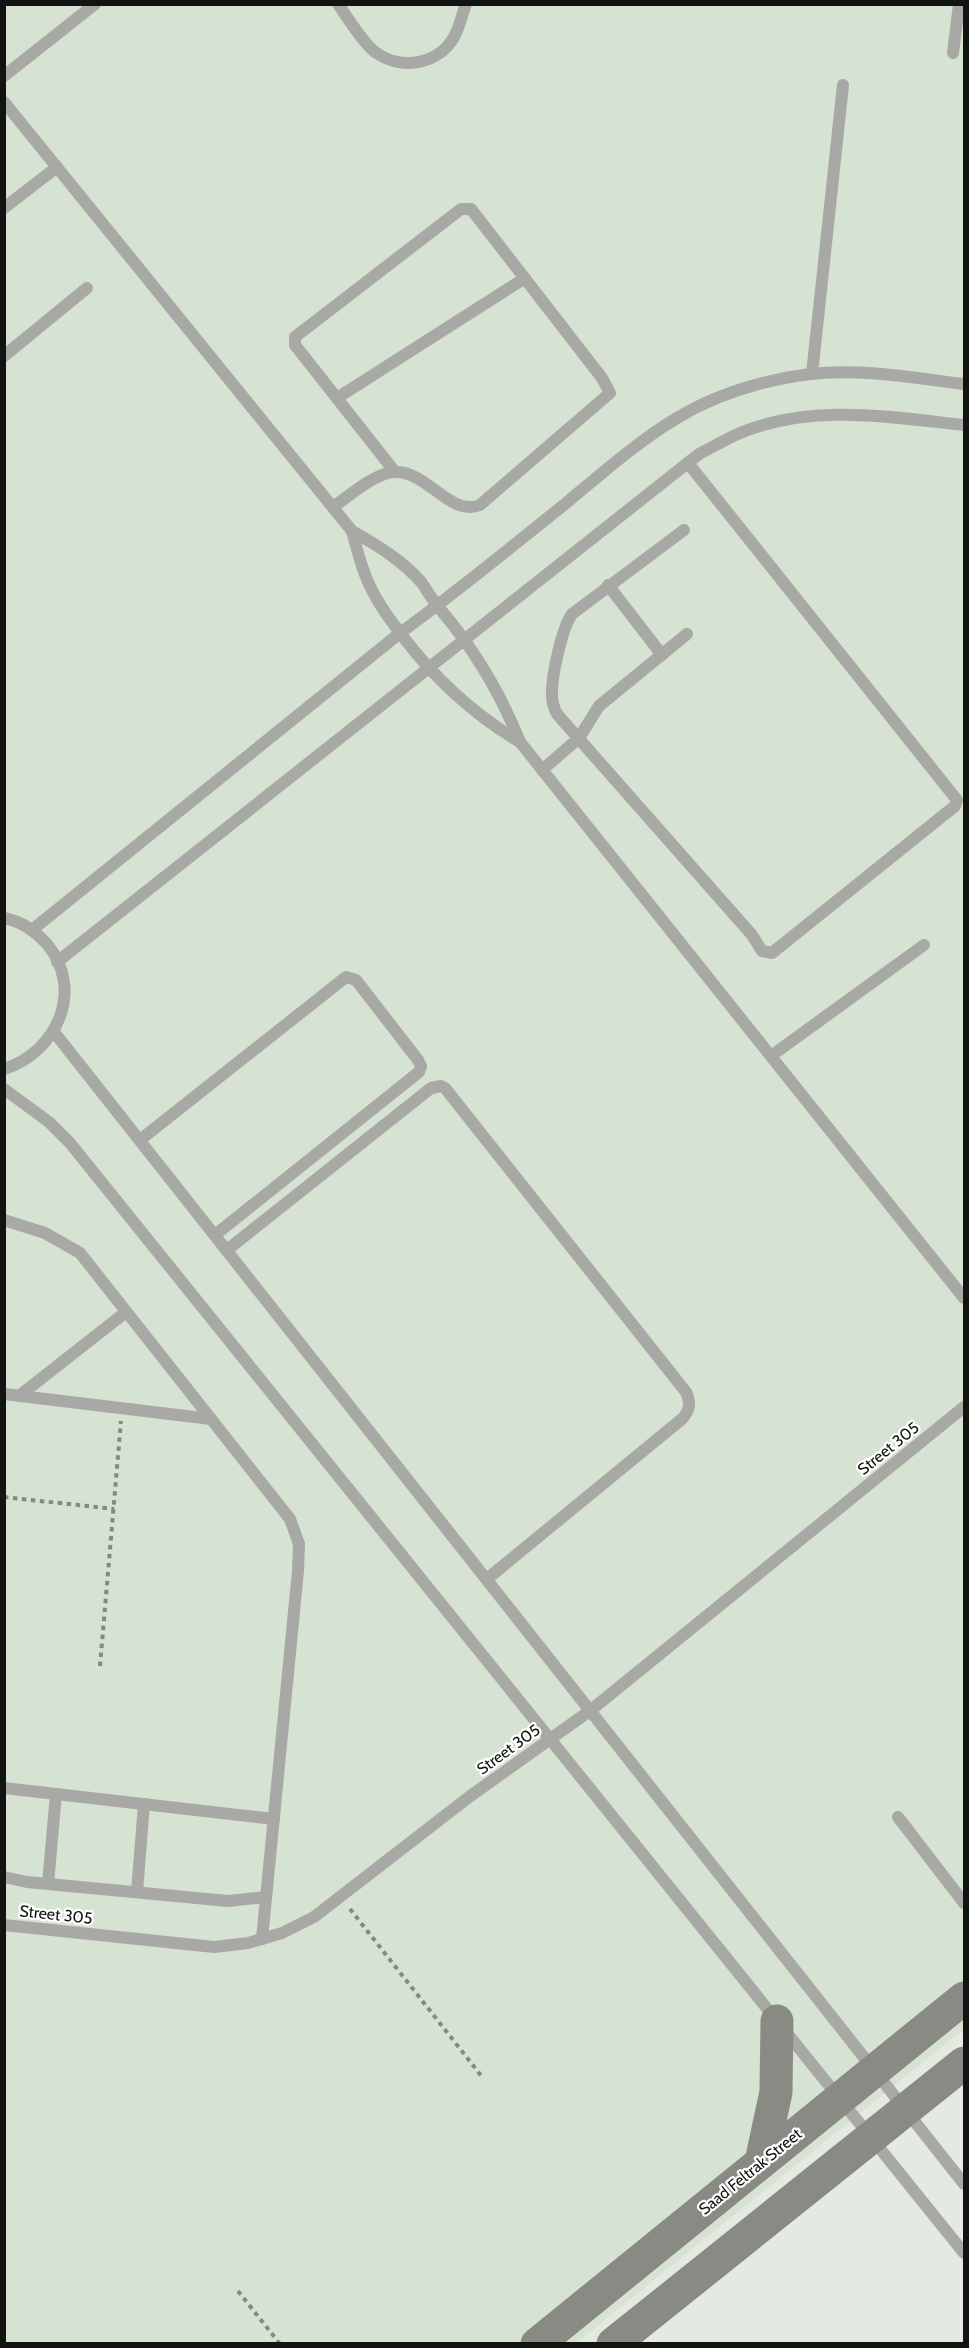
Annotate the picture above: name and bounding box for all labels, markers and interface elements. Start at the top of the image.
street label: Street 305 [854,1418,923,1479]
street label: Street 305 [473,1720,543,1779]
street label: Street 305 [19,1901,93,1928]
street label: Saad Feltrak Street [695,2124,806,2219]

